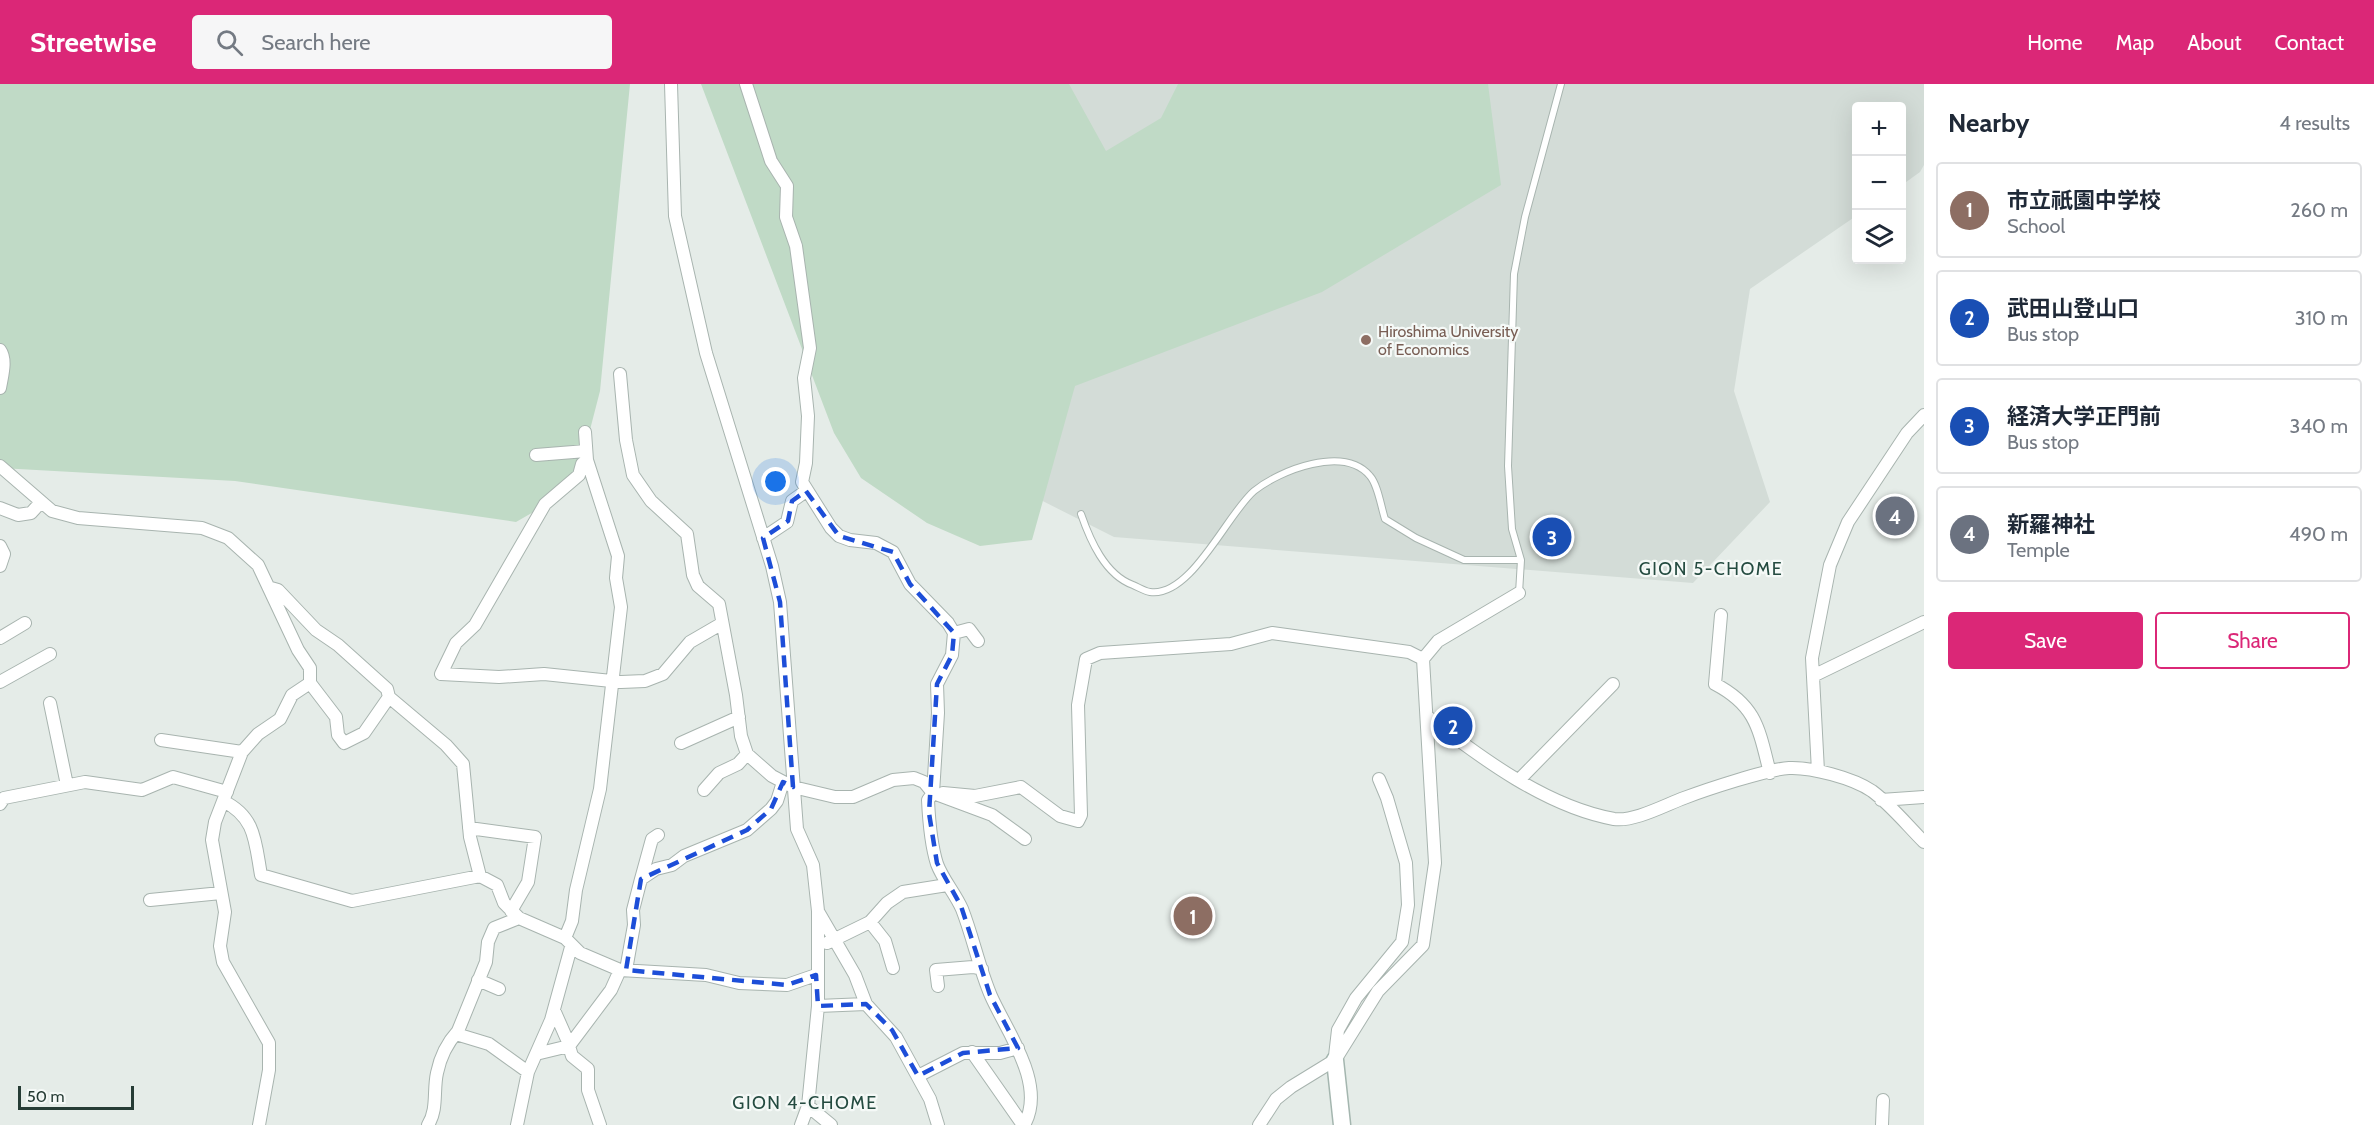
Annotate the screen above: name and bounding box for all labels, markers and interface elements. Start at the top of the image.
search box [192,15,612,69]
text: Streetwise [30,25,156,59]
icon: search [213,26,246,59]
text: Search here [261,29,371,56]
text: Home [2027,30,2083,55]
text: Map [2116,30,2154,55]
text: About [2187,30,2241,55]
text: Contact [2274,30,2344,55]
map controls [1852,102,1906,264]
button: + [1852,102,1906,156]
text: Nearby [1948,107,2029,139]
text: 4 results [2279,111,2350,135]
button: − [1852,156,1906,210]
text: 市立祇園中学校 [2007,187,2161,214]
text: 1 [1966,198,1973,222]
text: 260 m [2290,198,2348,222]
button: layers [1852,210,1906,264]
text: School [2007,214,2065,238]
text: 武田山登山口 [2007,295,2139,322]
text: 2 [1964,306,1975,330]
text: 310 m [2295,306,2348,330]
place label: Hiroshima University of Economics [1378,322,1518,359]
text: Bus stop [2007,322,2079,346]
marker: Hiroshima University of Economics [1359,333,1373,347]
text: 経済大学正門前 [2007,403,2161,430]
text: 3 [1964,414,1975,438]
text: 340 m [2290,414,2348,438]
text: Bus stop [2007,430,2079,454]
your location [761,467,790,496]
pin: 4 [1876,494,1914,538]
text: 新羅神社 [2007,511,2095,538]
pin: 3 [1532,514,1572,560]
text: 4 [1963,522,1976,546]
text: 490 m [2289,522,2348,546]
text: Temple [2007,538,2070,562]
district label: GION 5-CHOME [1639,558,1783,580]
button: Save [1948,612,2143,669]
button: Share [2155,612,2350,669]
pin: 2 [1434,704,1472,748]
pin: 1 [1174,894,1212,938]
scale bar [18,1083,134,1110]
text: 50 m [27,1087,64,1106]
district label: GION 4-CHOME [732,1092,878,1114]

